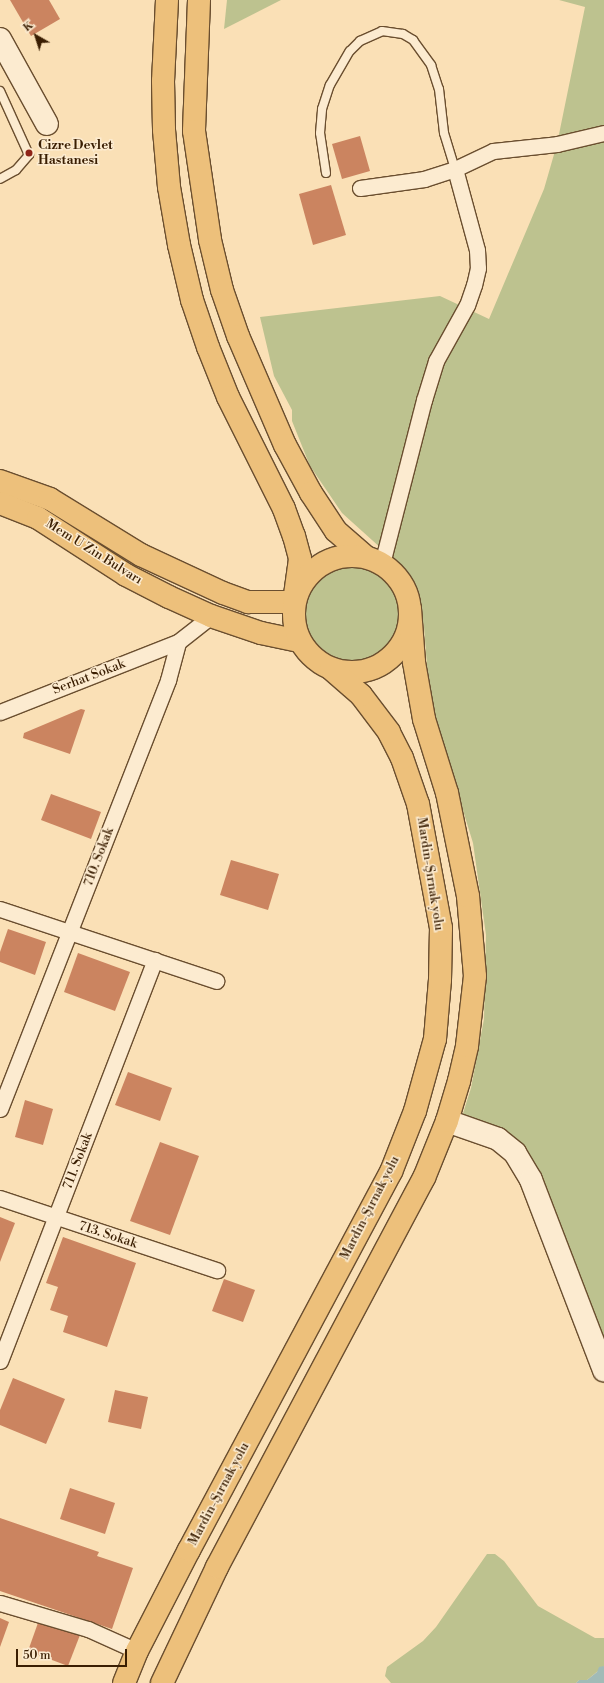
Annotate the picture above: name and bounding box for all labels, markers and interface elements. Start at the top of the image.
north arrow [16,16,56,56]
text: K [21,18,36,35]
place label: Cizre Devlet Hastanesi [38,138,113,169]
marker: Cizre Devlet Hastanesi [23,147,35,159]
street label: Mem U Zin Bulvarı [43,516,145,588]
street label: Serhat Sokak [51,656,127,698]
street label: Mardin-Şırnak yolu [413,816,447,932]
street label: 710. Sokak [81,825,117,889]
street label: 711. Sokak [60,1130,96,1192]
street label: Mardin-Şırnak yolu [337,1153,403,1263]
street label: 713. Sokak [77,1218,139,1252]
street label: Mardin-Şırnak yolu [185,1440,253,1548]
scale bar [18,1641,129,1667]
text: 50 m [23,1648,51,1663]

